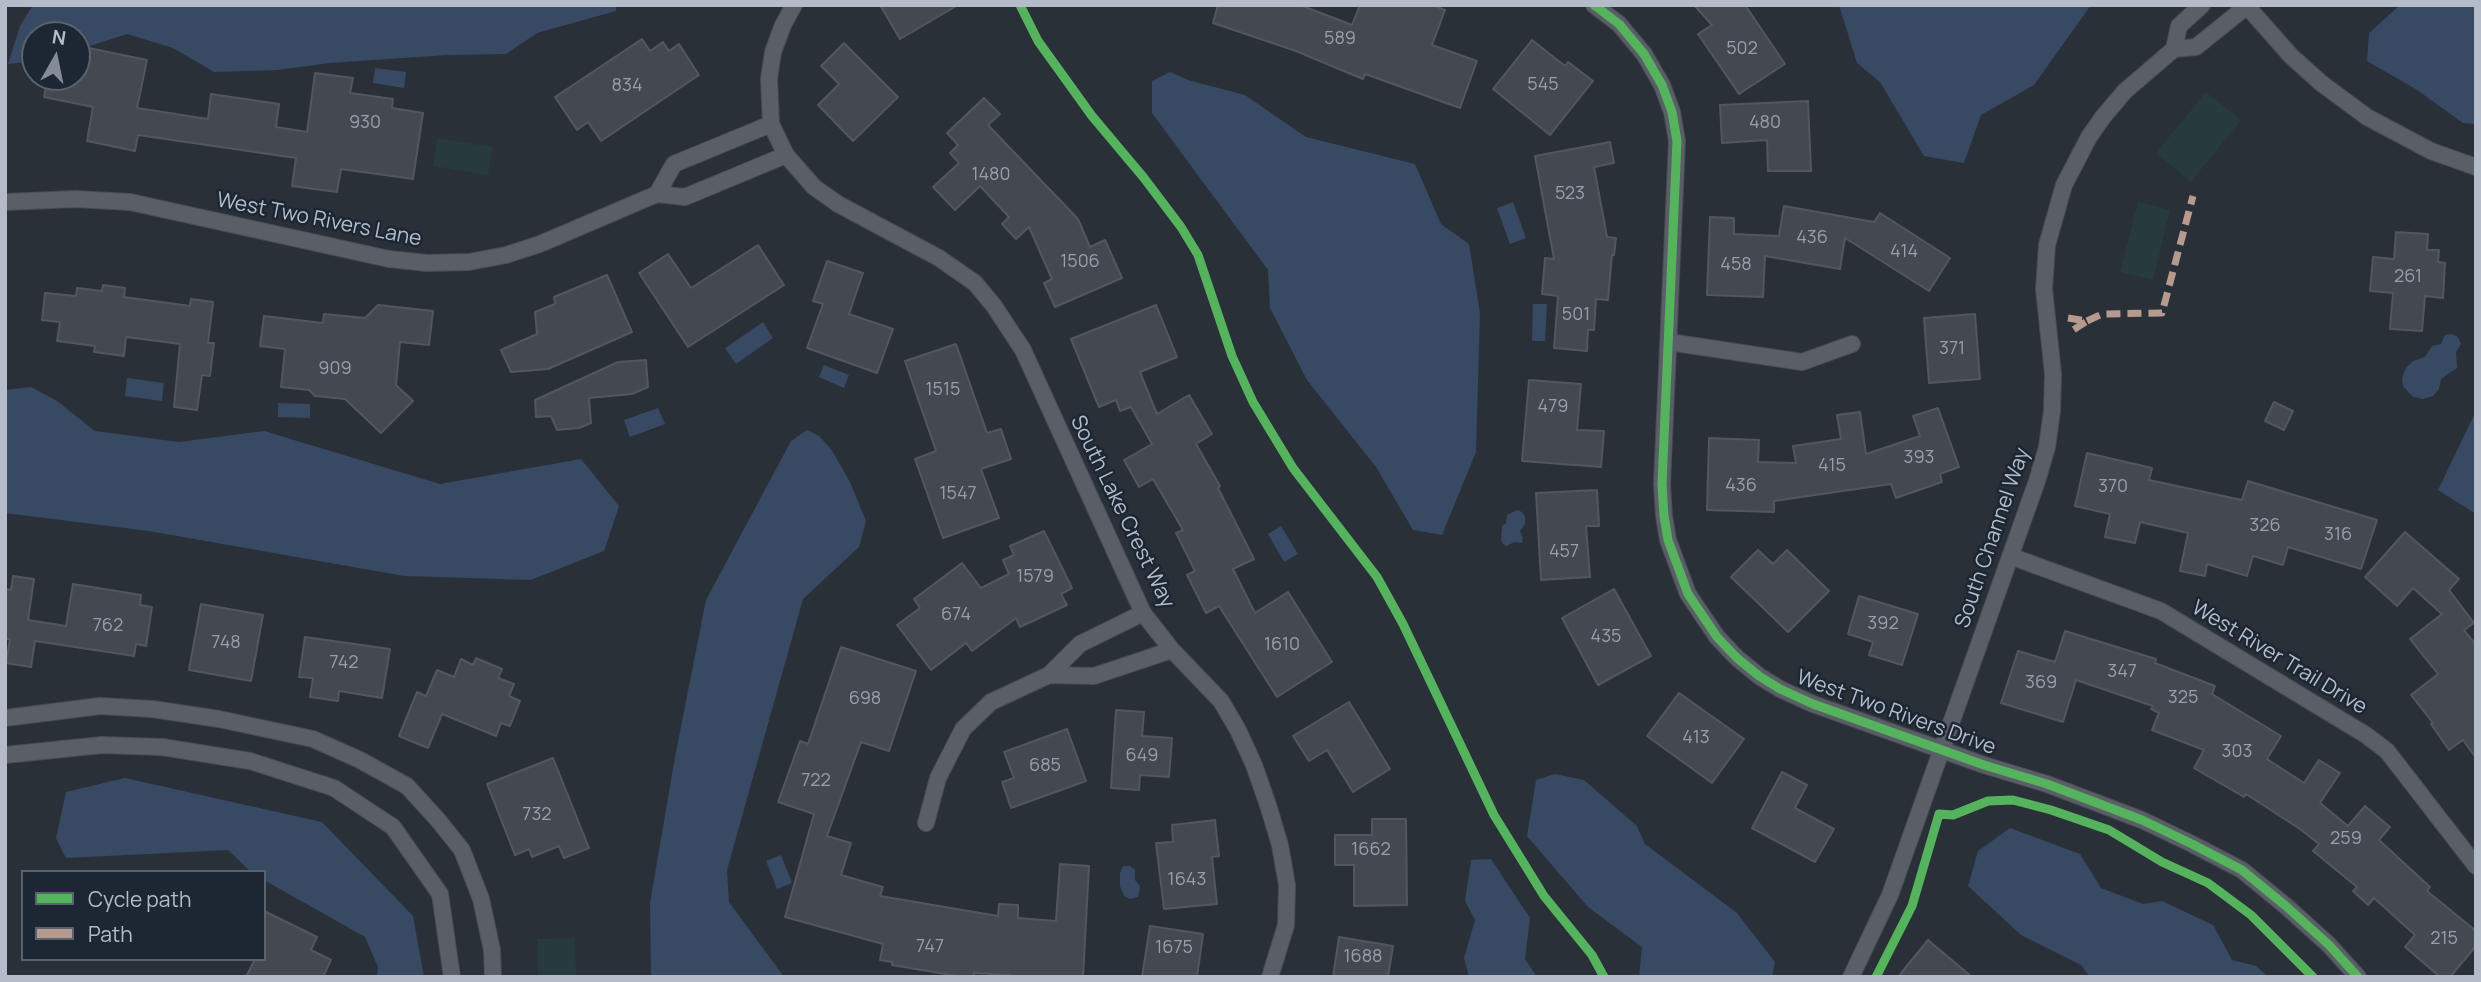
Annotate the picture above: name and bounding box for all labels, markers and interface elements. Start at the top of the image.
north arrow [21,21,91,91]
text: N [50,23,68,51]
house number: 589 [1324,28,1356,50]
house number: 502 [1726,38,1758,60]
house number: 545 [1527,74,1559,96]
house number: 834 [611,75,643,97]
house number: 930 [349,112,381,134]
house number: 480 [1749,112,1781,134]
house number: 1480 [971,164,1011,186]
house number: 523 [1555,183,1585,205]
street label: West Two Rivers Lane [215,188,423,252]
house number: 436 [1796,227,1828,249]
house number: 414 [1890,241,1918,263]
house number: 1506 [1060,251,1100,273]
house number: 458 [1720,254,1752,276]
house number: 261 [2394,266,2422,288]
house number: 501 [1562,304,1590,326]
house number: 371 [1939,338,1965,360]
house number: 909 [318,358,352,380]
house number: 1515 [926,379,960,401]
house number: 479 [1538,396,1568,418]
street label: South Lake Crest Way [1064,412,1180,612]
street label: South Channel Way [1950,444,2036,632]
house number: 393 [1903,447,1935,469]
house number: 415 [1818,455,1846,477]
house number: 436 [1725,475,1757,497]
house number: 370 [2098,476,2128,498]
house number: 1547 [939,483,977,505]
house number: 326 [2249,515,2281,537]
house number: 316 [2324,524,2352,546]
house number: 457 [1549,541,1579,563]
house number: 1579 [1016,566,1054,588]
street label: West River Trail Drive [2187,596,2371,720]
house number: 674 [941,604,971,626]
house number: 392 [1867,613,1899,635]
house number: 762 [93,615,123,637]
house number: 435 [1591,626,1621,648]
house number: 748 [211,632,241,654]
house number: 1610 [1264,634,1300,656]
house number: 742 [329,652,359,674]
house number: 347 [2107,661,2137,683]
street label: West Two Rivers Drive [1793,665,1999,761]
house number: 369 [2025,672,2057,694]
house number: 325 [2168,687,2198,709]
house number: 698 [849,688,881,710]
house number: 413 [1682,727,1710,749]
house number: 303 [2222,741,2252,763]
house number: 649 [1126,745,1158,767]
house number: 685 [1029,755,1061,777]
house number: 722 [801,770,831,792]
house number: 732 [522,804,552,826]
house number: 259 [2330,828,2362,850]
house number: 1662 [1351,839,1391,861]
house number: 1643 [1168,869,1206,891]
legend [21,870,266,961]
text: Cycle path [88,885,191,913]
text: Path [88,920,133,948]
house number: 215 [2430,928,2458,950]
house number: 747 [916,936,944,958]
house number: 1675 [1155,937,1193,959]
house number: 1688 [1343,946,1383,968]

